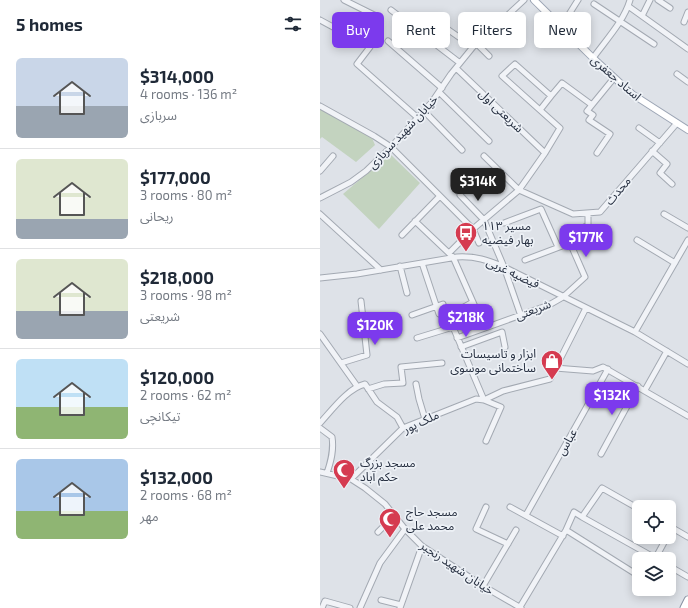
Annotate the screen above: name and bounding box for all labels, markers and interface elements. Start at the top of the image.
chip: Buy [332,12,384,48]
chip: Rent [392,12,450,48]
chip: Filters [458,12,526,48]
chip: New [534,12,591,48]
icon: filters [282,13,304,35]
text: 5 homes [16,14,83,34]
street label: استاد جعفری [588,52,645,104]
text: $314,000 [140,66,214,86]
icon: home [48,74,96,122]
text: 4 rooms · 136 m² [140,86,237,102]
street label: شریعتی اول [476,86,527,136]
street label: خیابان شهید سربازی [365,92,441,172]
text: سربازی [140,107,177,123]
text: $177,000 [140,167,211,187]
pin: $314K [450,168,506,202]
text: $314K [459,173,497,189]
street label: محدث [602,174,633,207]
icon: home [48,175,96,223]
text: 3 rooms · 80 m² [140,187,232,203]
text: ریحانی [140,208,173,224]
place label: مسیر ۱۱۳ بهار فیضیه [482,218,533,247]
bus stop icon: مسیر ۱۱۳ بهار فیضیه [453,220,479,253]
pin: $177K [558,224,614,258]
text: $177K [568,229,604,245]
street label: فیضیه غربی [484,254,542,291]
text: $218,000 [140,267,214,287]
icon: home [48,275,96,323]
text: 3 rooms · 98 m² [140,287,232,303]
street label: شریعتی [513,296,553,323]
pin: $218K [438,304,494,338]
text: شریعتی [140,308,180,324]
text: $218K [447,309,485,325]
pin: $120K [347,312,403,346]
text: $120K [356,317,394,333]
place label: ابزار و تاسیسات ساختمانی موسوی [450,346,536,375]
shop icon: ابزار و تاسیسات ساختمانی موسوی [539,348,565,381]
text: $120,000 [140,367,214,387]
icon: home [48,375,96,423]
pin: $132K [584,382,640,416]
text: 2 rooms · 62 m² [140,387,231,403]
text: $132K [594,387,630,403]
street label: ملک پور [400,407,442,438]
text: تیکانچی [140,408,180,424]
street label: عباس [553,426,580,458]
place label: مسجد بزرگ حکم آباد [360,455,416,486]
mosque icon: مسجد بزرگ حکم آباد [331,457,357,490]
text: $132,000 [140,467,213,487]
icon: home [48,475,96,523]
text: 2 rooms · 68 m² [140,487,232,503]
map controls [632,500,676,596]
button: locate [632,500,676,544]
place label: مسجد حاج محمد علی [406,504,457,533]
mosque icon: مسجد حاج محمد علی [377,506,403,539]
text: مهر [140,508,159,524]
street label: خیابان شهید رنجبر [417,537,497,598]
button: layers [632,552,676,596]

